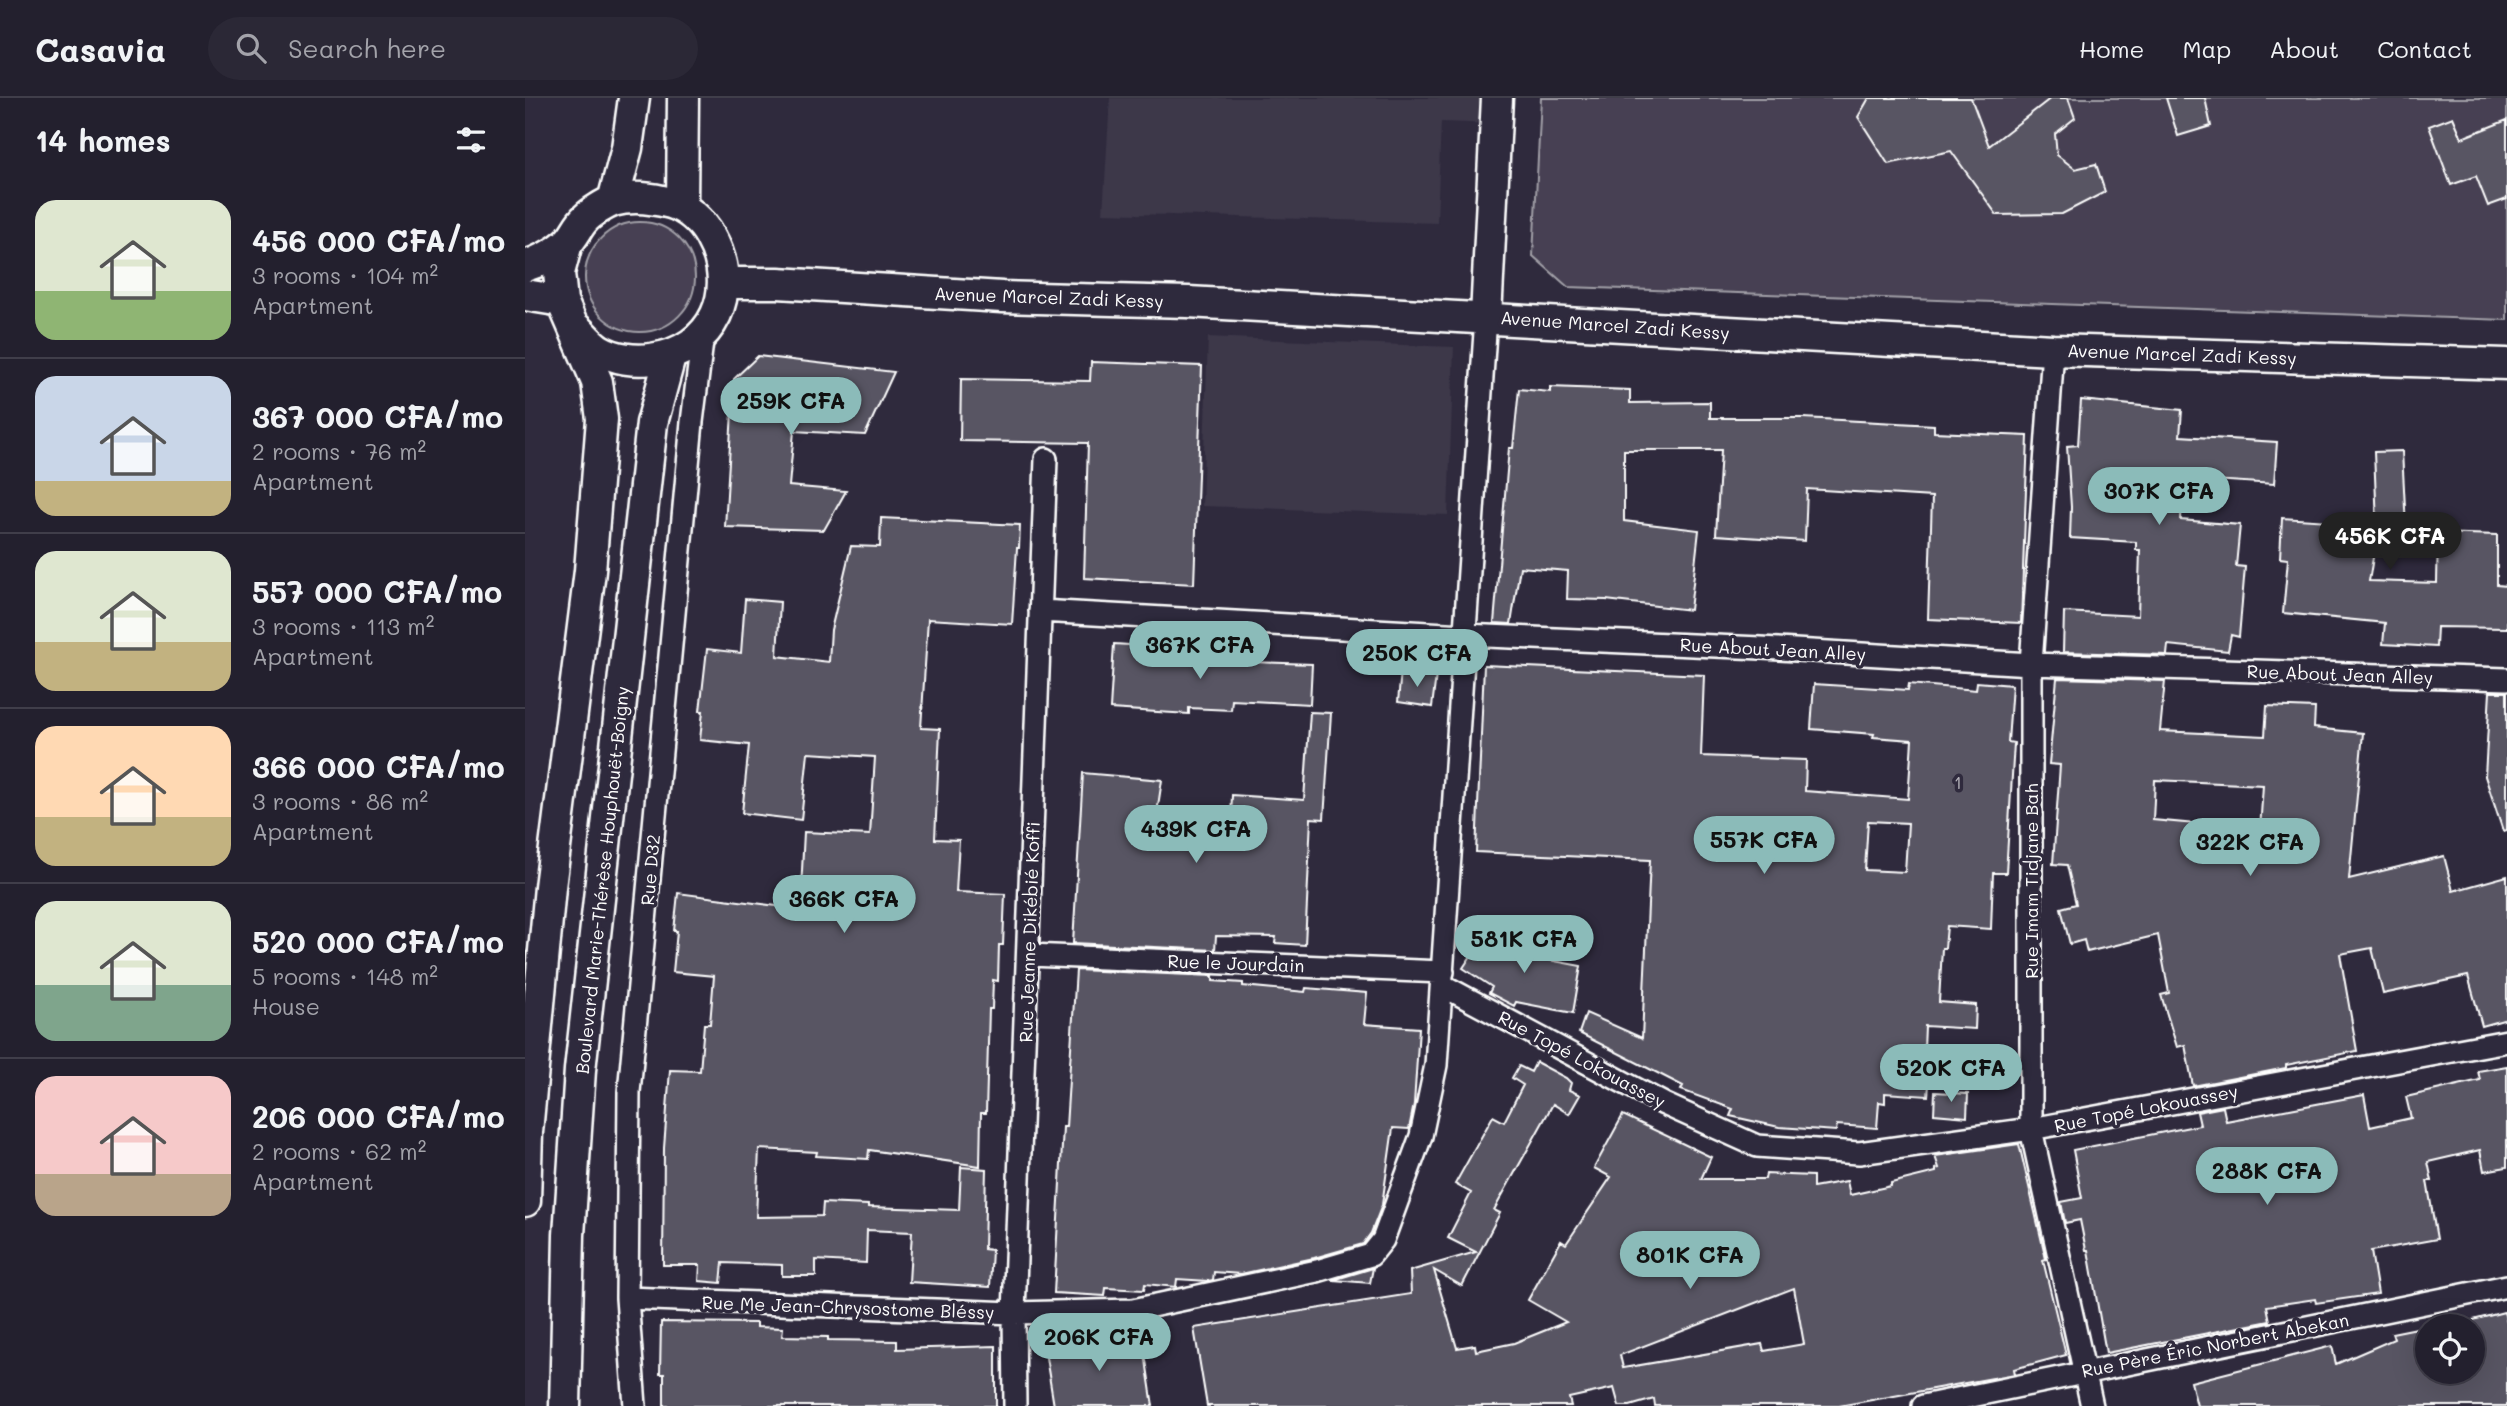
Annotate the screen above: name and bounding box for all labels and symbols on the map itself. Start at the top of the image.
street label: Avenue Marcel Zadi Kessy [934,281,1164,313]
street label: Avenue Marcel Zadi Kessy [1500,305,1730,345]
street label: Avenue Marcel Zadi Kessy [2067,338,2297,370]
pin: 259K CFA [719,378,863,437]
pin: 307K CFA [2087,468,2231,527]
pin: 456K CFA [2318,512,2462,572]
pin: 367K CFA [1128,622,1272,681]
pin: 250K CFA [1345,630,1489,689]
street label: Rue About Jean Alley [1679,632,1867,666]
street label: Rue About Jean Alley [2246,659,2434,689]
street label: Boulevard Marie-Thérèse Houphouët-Boigny [570,685,634,1075]
park label: 1 [1954,770,1962,794]
street label: Rue Imam Tidjane Bah [2019,783,2043,979]
pin: 439K CFA [1124,806,1268,865]
pin: 557K CFA [1692,816,1836,876]
pin: 322K CFA [2178,818,2322,878]
street label: Rue Jeanne Dikébié Koffi [1013,821,1045,1043]
street label: Rue D32 [635,833,665,907]
pin: 366K CFA [772,876,916,935]
pin: 581K CFA [1452,916,1596,975]
street label: Rue le Jourdain [1167,949,1305,977]
street label: Rue Topé Lokouassey [1494,1005,1670,1113]
pin: 520K CFA [1879,1044,2023,1104]
street label: Rue Topé Lokouassey [2052,1078,2240,1138]
pin: 288K CFA [2195,1148,2339,1207]
pin: 801K CFA [1618,1232,1762,1291]
street label: Rue Me Jean-Chrysostome Bléssy [701,1290,995,1324]
street label: Rue Père Éric Norbert Abekan [2079,1307,2351,1383]
pin: 206K CFA [1027,1314,1171,1373]

